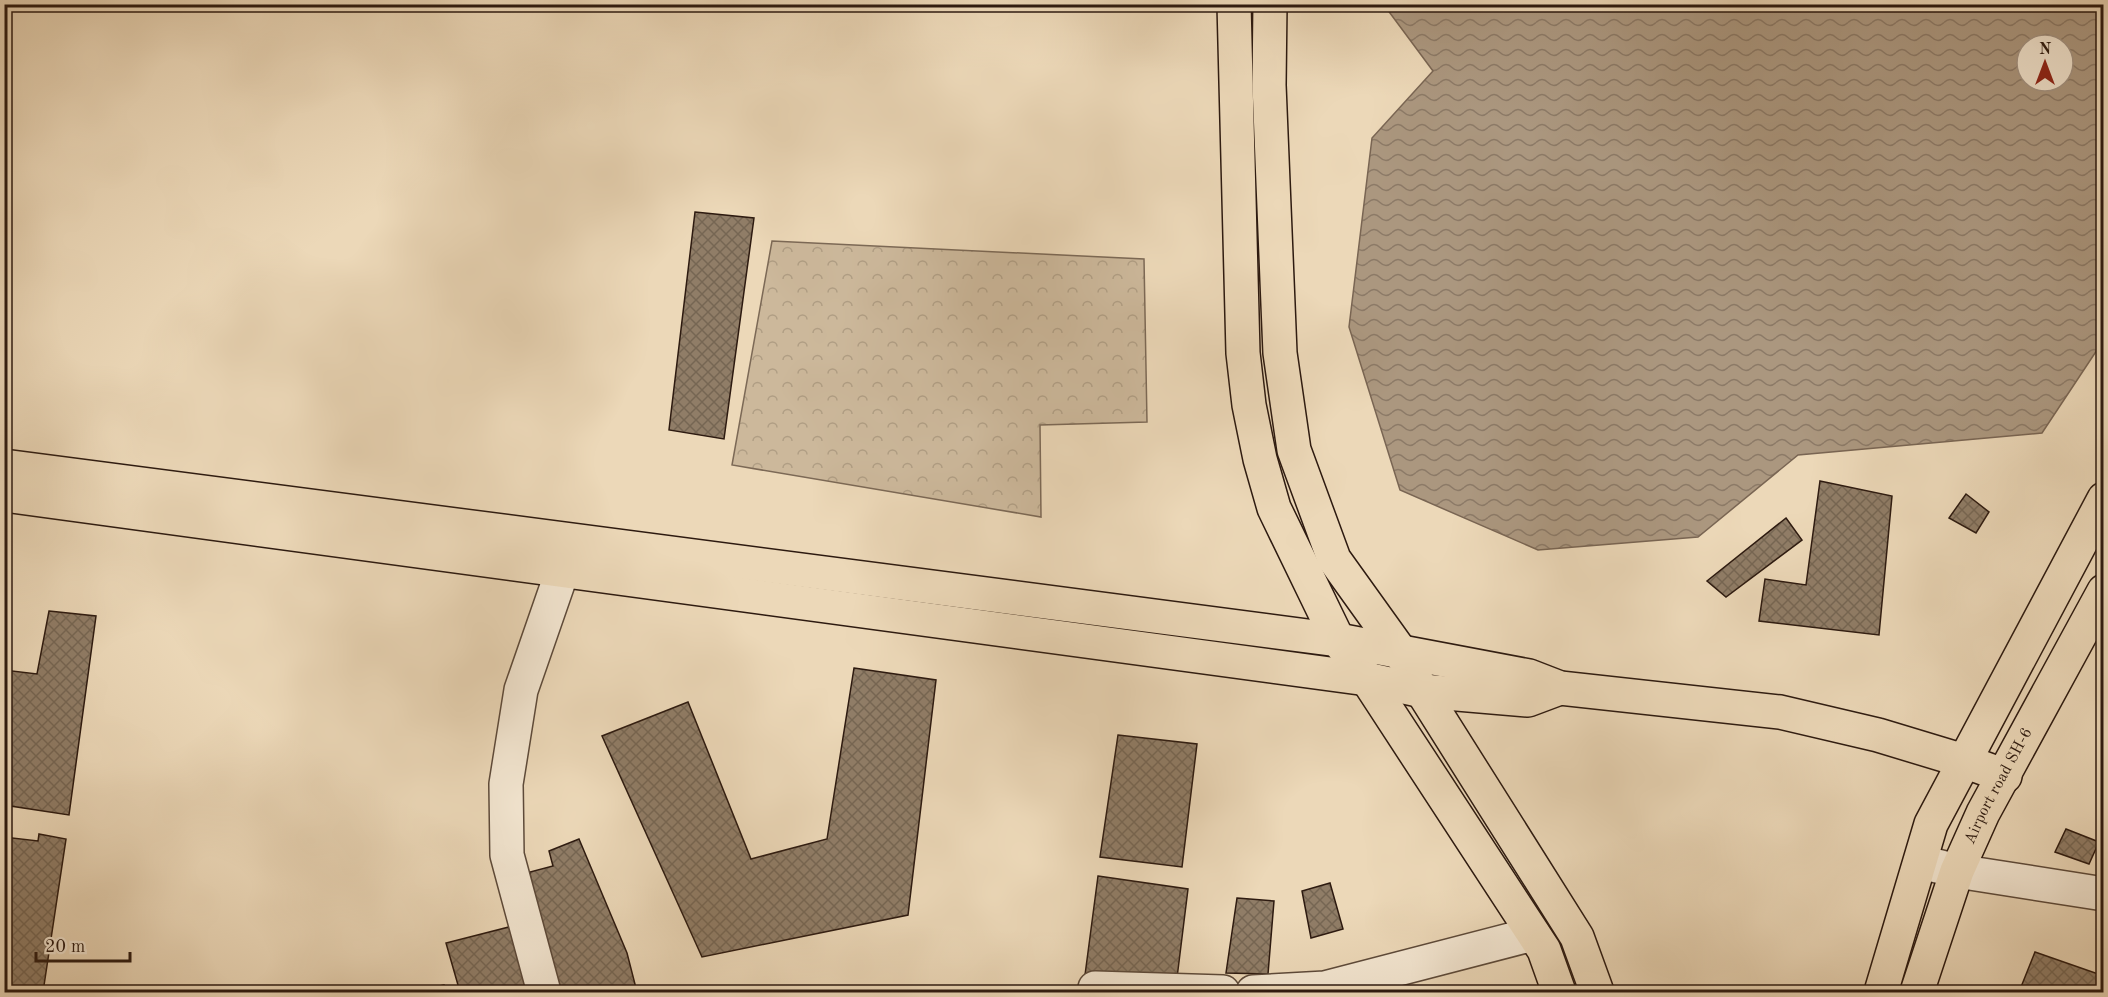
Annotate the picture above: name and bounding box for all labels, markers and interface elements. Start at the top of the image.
north arrow [2015,33,2075,93]
text: N [2039,42,2052,58]
street label: Airport road SH-6 [1962,725,2036,847]
scale bar [36,925,130,963]
text: 20 m [45,938,85,956]

